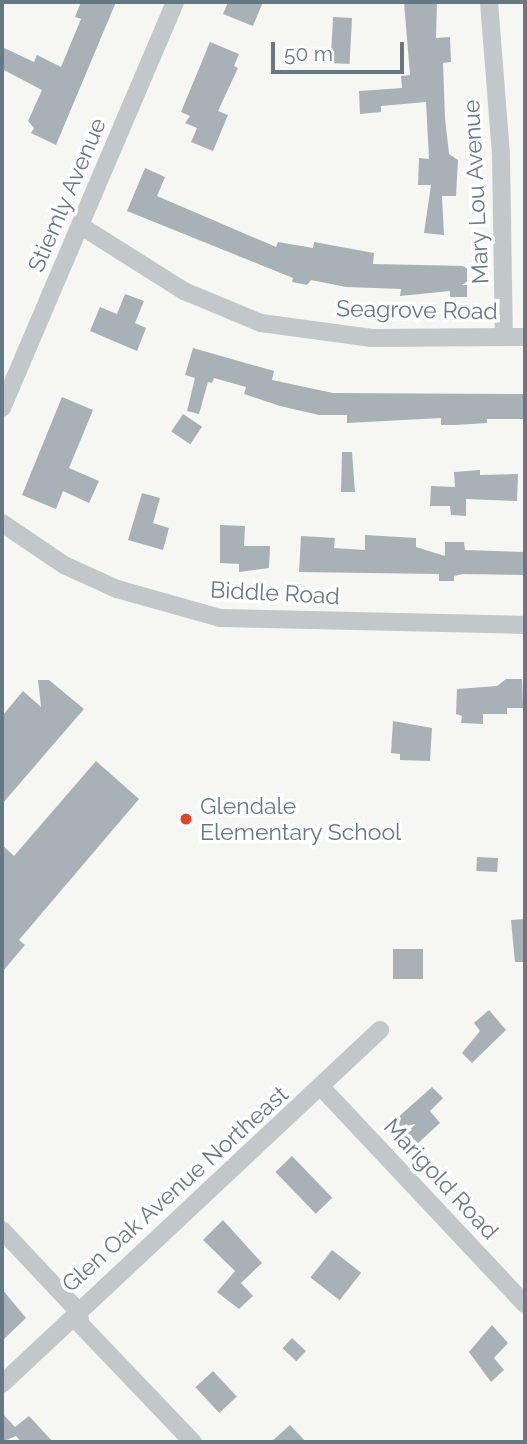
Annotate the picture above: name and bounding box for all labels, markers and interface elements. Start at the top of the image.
scale bar [275,28,408,72]
text: 50 m [284,41,333,66]
street label: Mary Lou Avenue [457,98,495,286]
street label: Stiemly Avenue [22,113,112,277]
street label: Seagrove Road [336,295,498,325]
street label: Biddle Road [209,576,341,610]
place label: Glendale Elementary School [200,792,402,846]
marker: Glendale Elementary School [178,811,194,827]
street label: Glen Oak Avenue Northeast [56,1080,294,1298]
street label: Marigold Road [378,1113,504,1245]

